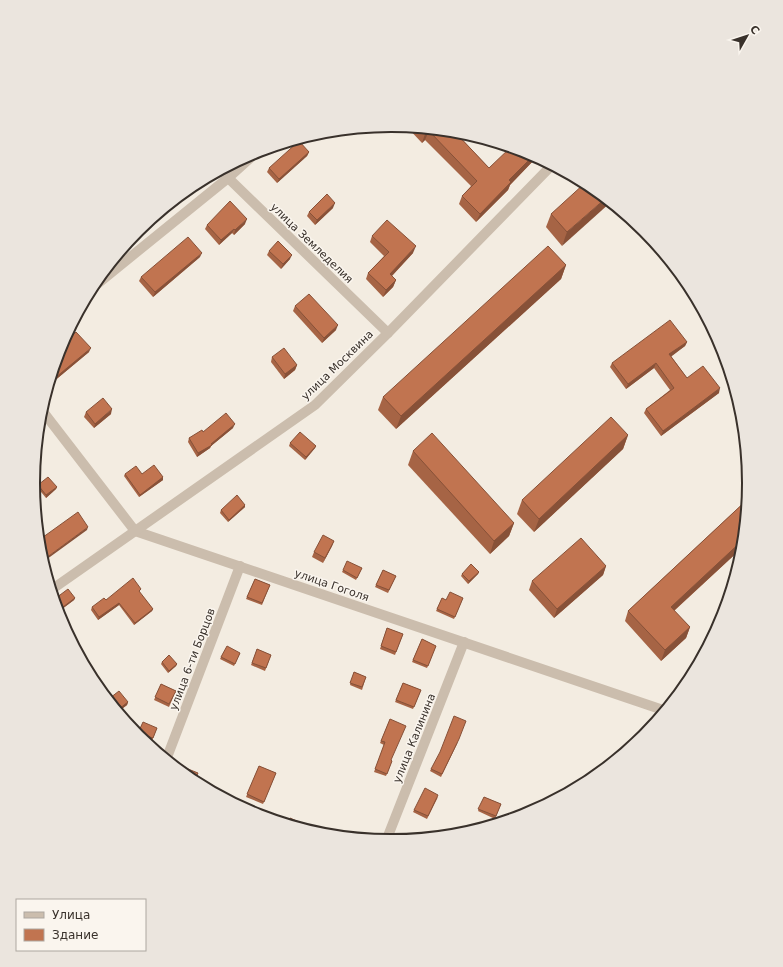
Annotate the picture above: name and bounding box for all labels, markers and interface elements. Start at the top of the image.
north arrow [727,16,767,56]
text: С [747,23,762,37]
street label: улица Земледелия [268,201,356,286]
street label: улица Москвина [299,328,376,403]
street label: улица Гоголя [293,567,371,604]
street label: улица 6-ти Борцов [167,606,218,712]
street label: улица Калинина [391,692,438,785]
legend [16,899,146,951]
text: Улица [52,908,90,922]
text: Здание [52,928,98,942]

